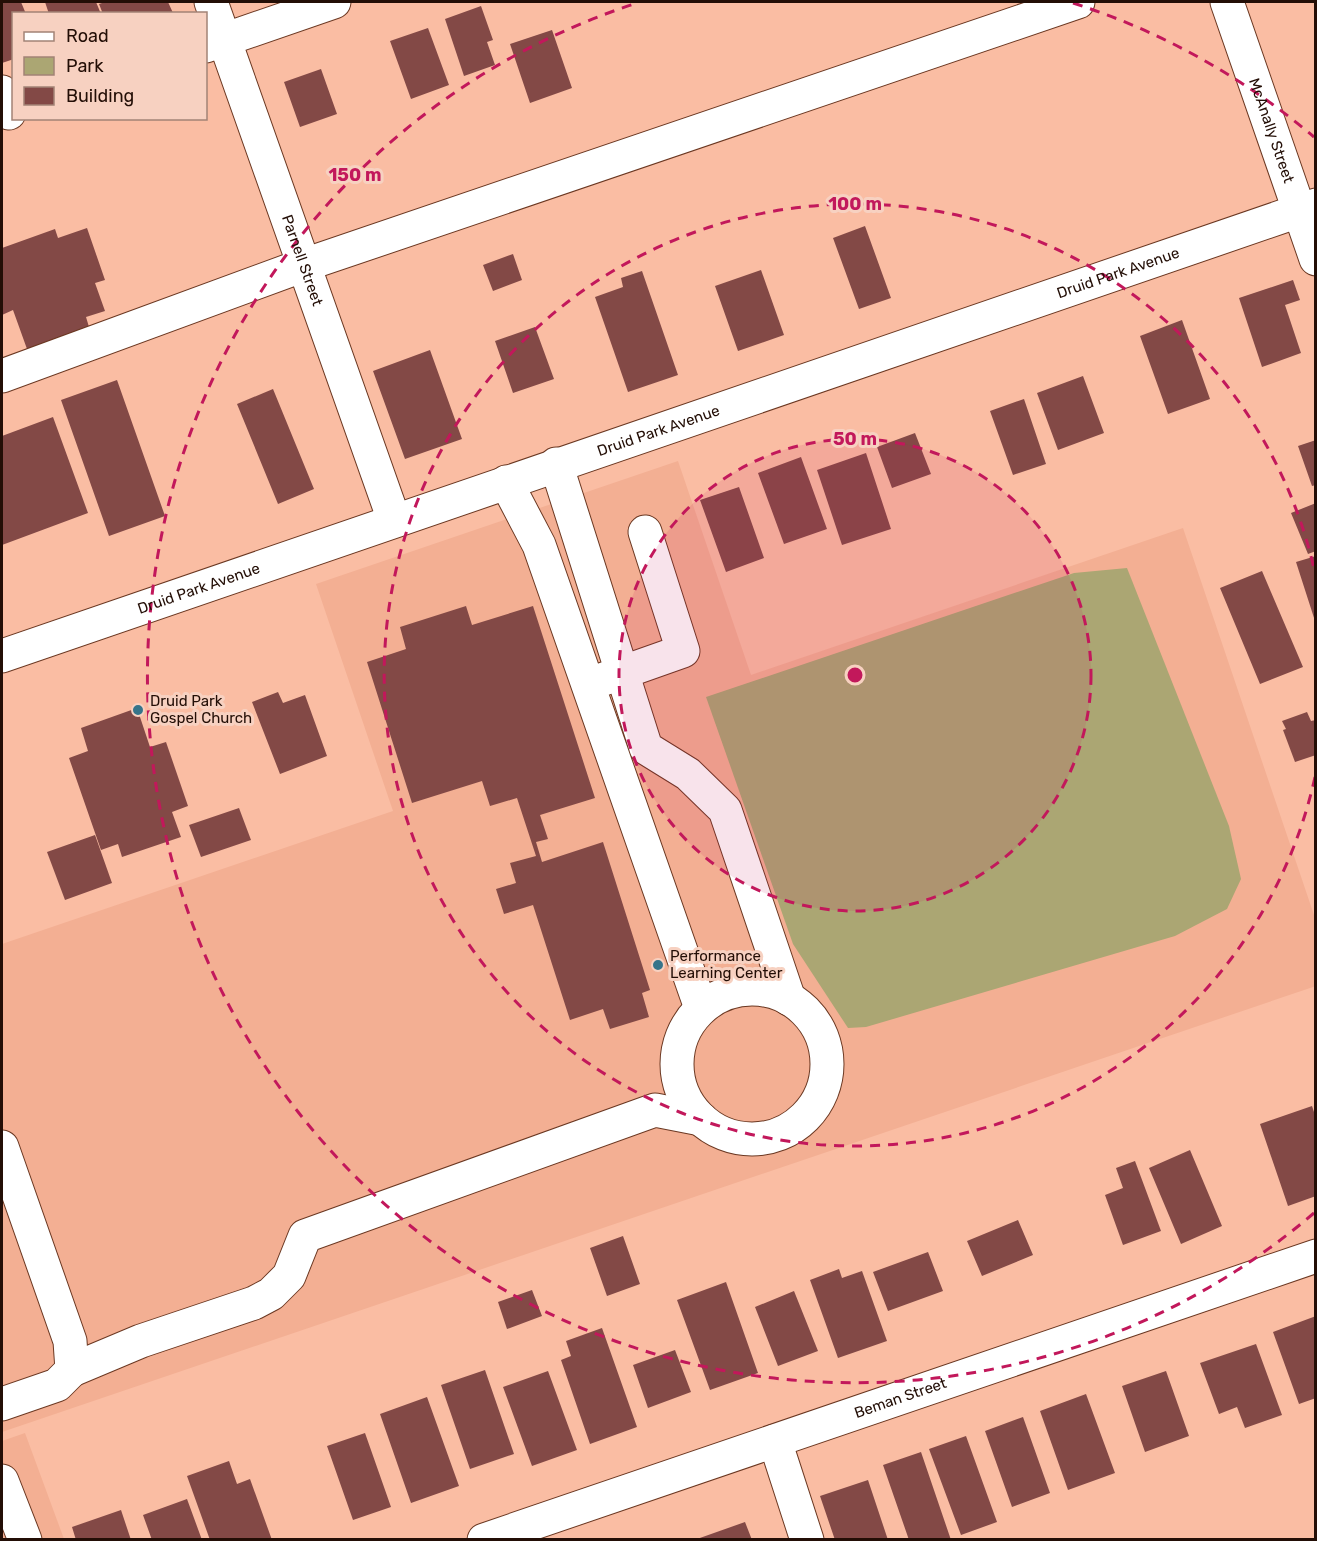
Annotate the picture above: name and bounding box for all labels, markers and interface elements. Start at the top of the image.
legend [12,12,207,120]
text: Road [66,25,109,47]
text: Park [66,55,104,77]
street label: McAnally Street [1245,76,1298,186]
text: Building [66,85,134,107]
text: 150 m [328,164,382,186]
text: 100 m [828,193,882,215]
street label: Parnell Street [278,212,327,308]
street label: Druid Park Avenue [1055,244,1182,302]
street label: Druid Park Avenue [595,401,722,460]
text: 50 m [833,428,877,450]
street label: Druid Park Avenue [135,559,262,618]
centre of rings [845,665,865,685]
place label: Druid Park Gospel Church [150,692,252,727]
marker: Druid Park Gospel Church [131,703,145,717]
place label: Performance Learning Center [670,947,783,982]
marker: Performance Learning Center [651,958,665,972]
street label: Beman Street [852,1374,949,1422]

